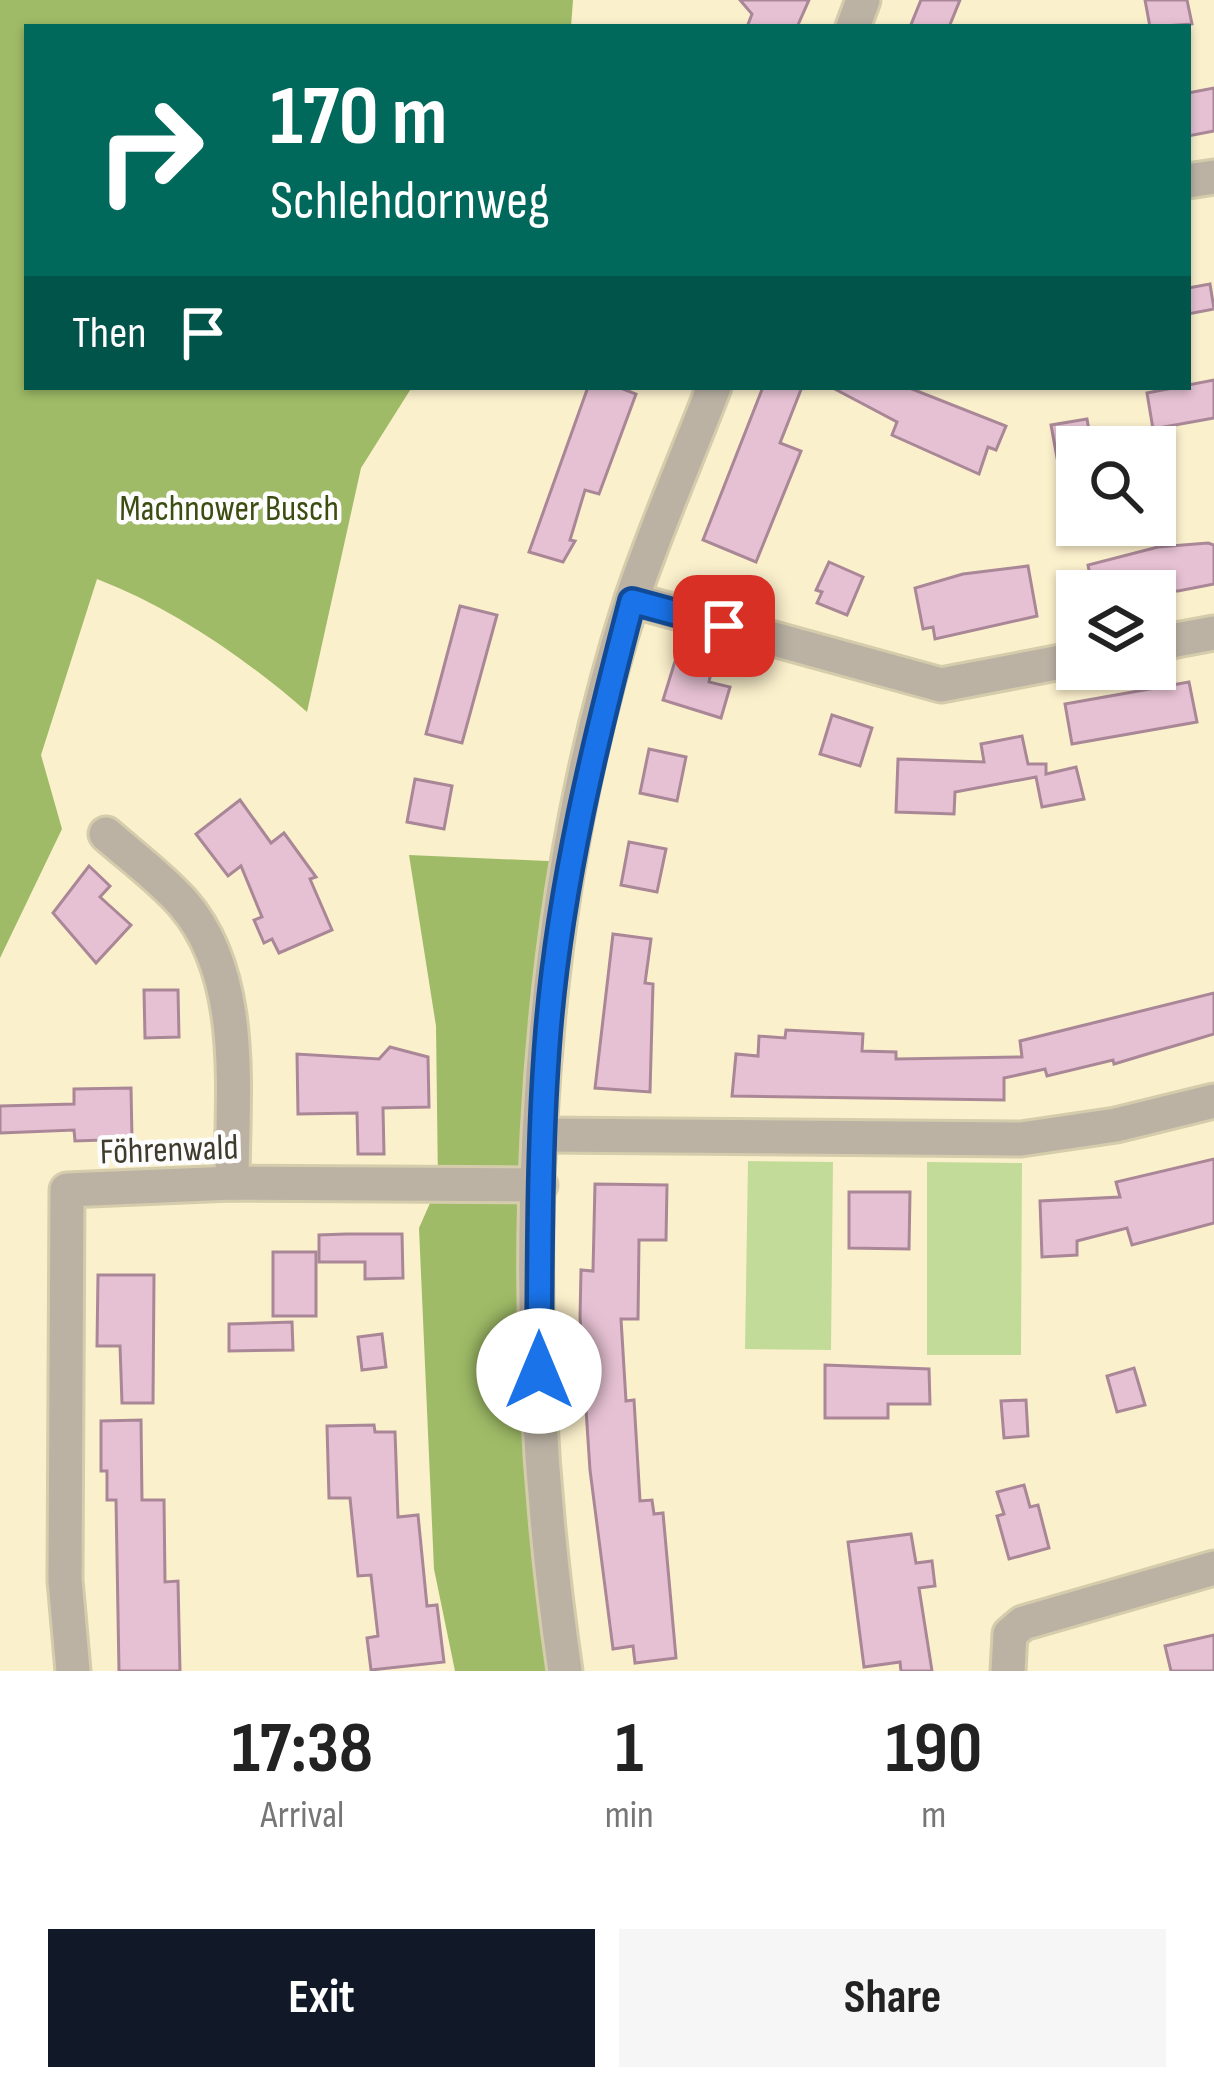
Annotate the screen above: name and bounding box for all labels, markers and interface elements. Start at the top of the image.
text: 170 m [270,67,447,168]
icon: right [72,72,228,228]
text: Schlehdornweg [270,169,550,234]
icon: arrive [170,300,236,366]
text: Then [72,306,146,361]
map controls [1056,426,1176,690]
button: search [1056,426,1176,546]
park label: Machnower Busch [119,488,339,531]
button: layers [1056,570,1176,690]
pin [673,575,775,677]
icon: arrive [691,593,757,659]
street label: Föhrenwald [99,1127,239,1174]
position arrow [476,1308,602,1434]
text: 17:38 [232,1706,373,1793]
text: 1 [615,1706,643,1793]
text: 190 [886,1706,982,1793]
text: Arrival [260,1792,344,1839]
text: min [605,1792,654,1839]
text: m [921,1792,946,1839]
button: Exit [48,1929,595,2067]
button: Share [619,1929,1166,2067]

